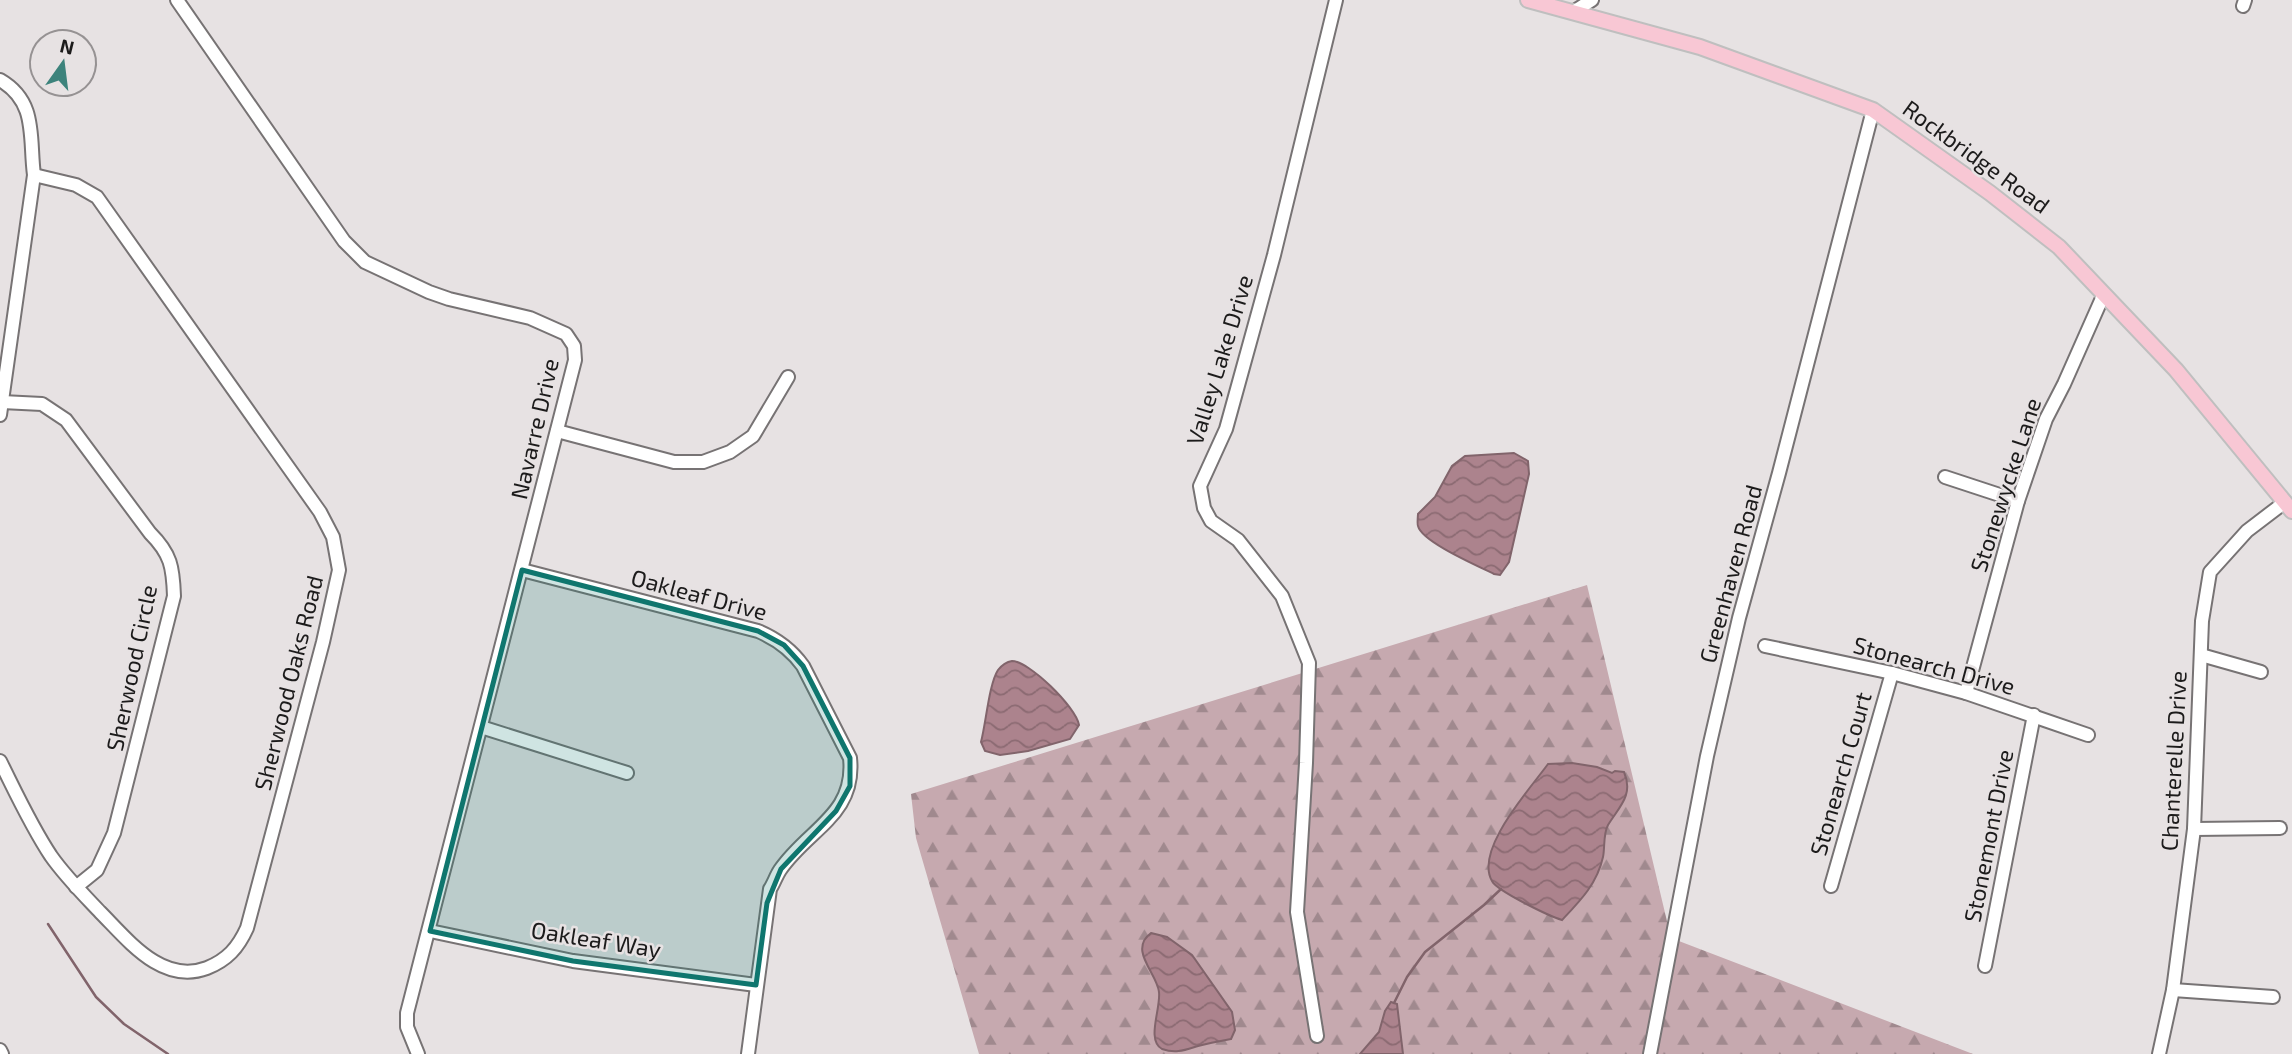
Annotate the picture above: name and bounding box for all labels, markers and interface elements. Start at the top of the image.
north arrow [28,28,98,98]
text: N [58,33,77,59]
street label: Rockbridge Road [1898,94,2055,219]
street label: Valley Lake Drive [1180,271,1258,448]
street label: Navarre Drive [504,356,564,502]
street label: Stonewycke Lane [1964,394,2046,575]
street label: Greenhaven Road [1693,482,1767,666]
street label: Oakleaf Drive [628,562,770,626]
street label: Sherwood Oaks Road [248,572,328,793]
street label: Sherwood Circle [100,582,162,754]
street label: Stonearch Drive [1850,630,2018,700]
street label: Chanterelle Drive [2154,670,2192,852]
street label: Stonearch Court [1803,688,1877,859]
street label: Stonemont Drive [1958,747,2018,925]
street label: Oakleaf Way [529,915,663,963]

